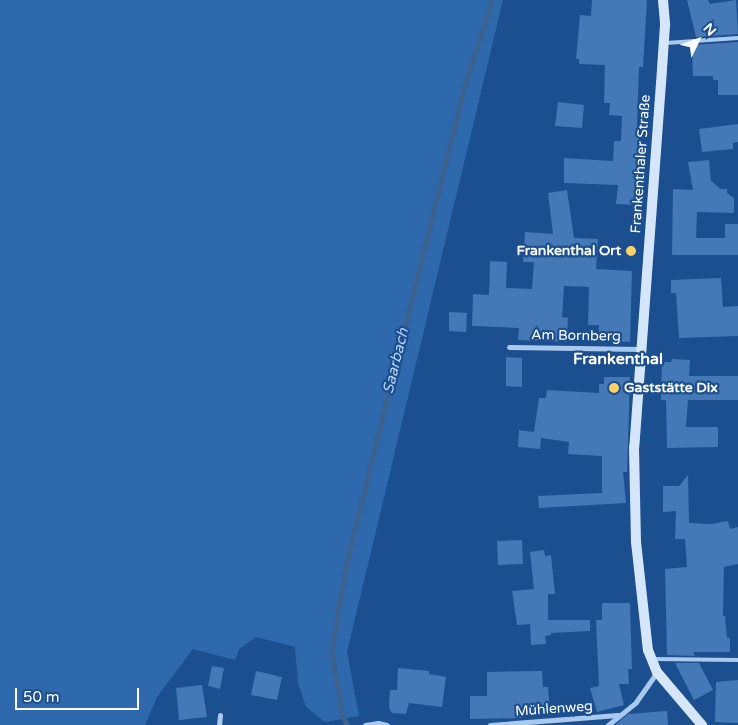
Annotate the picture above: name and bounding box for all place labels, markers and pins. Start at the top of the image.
place label: Frankenthal Ort [517,243,621,259]
marker: Frankenthal Ort [625,245,637,257]
place label: Gaststätte Dix [624,380,718,396]
marker: Gaststätte Dix [608,382,620,394]

